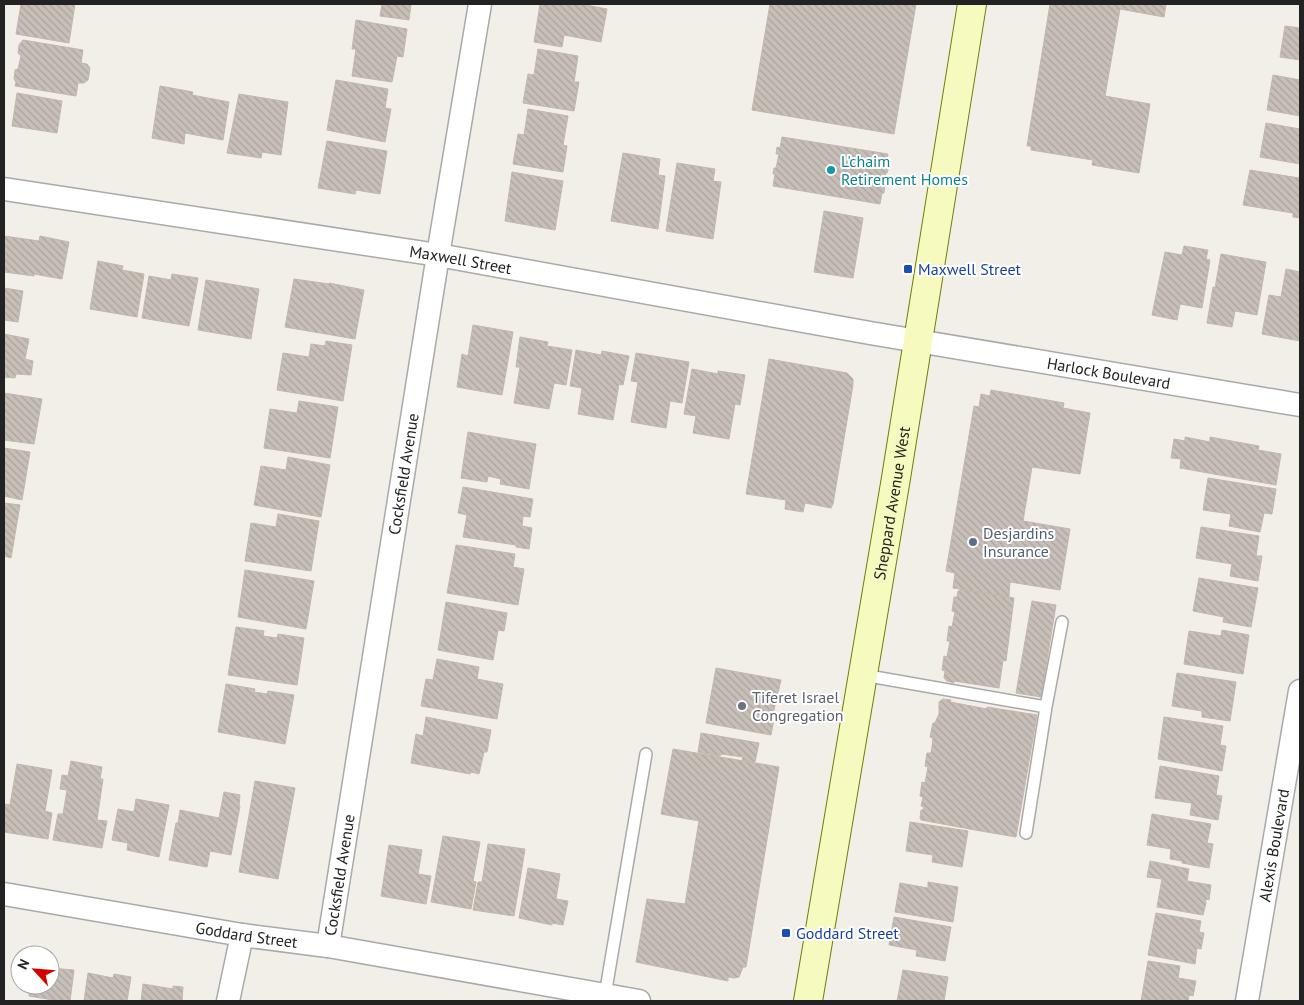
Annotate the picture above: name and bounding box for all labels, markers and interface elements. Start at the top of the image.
place label: L'chaim Retirement Homes [841,151,968,189]
marker: L'chaim Retirement Homes [825,164,837,176]
street label: Maxwell Street [408,241,514,278]
place label: Maxwell Street [918,259,1022,279]
marker: Maxwell Street [902,263,914,275]
street label: Harlock Boulevard [1045,353,1172,393]
street label: Cocksfield Avenue [384,412,423,536]
street label: Sheppard Avenue West [869,424,914,581]
place label: Desjardins Insurance [983,523,1055,561]
marker: Desjardins Insurance [967,536,979,548]
place label: Tiferet Israel Congregation [752,687,843,725]
marker: Tiferet Israel Congregation [736,700,748,712]
street label: Alexis Boulevard [1254,787,1293,903]
street label: Cocksfield Avenue [320,813,359,937]
street label: Goddard Street [194,917,299,952]
place label: Goddard Street [796,923,899,943]
marker: Goddard Street [780,927,792,939]
north arrow [10,945,60,995]
text: N [13,956,33,972]

